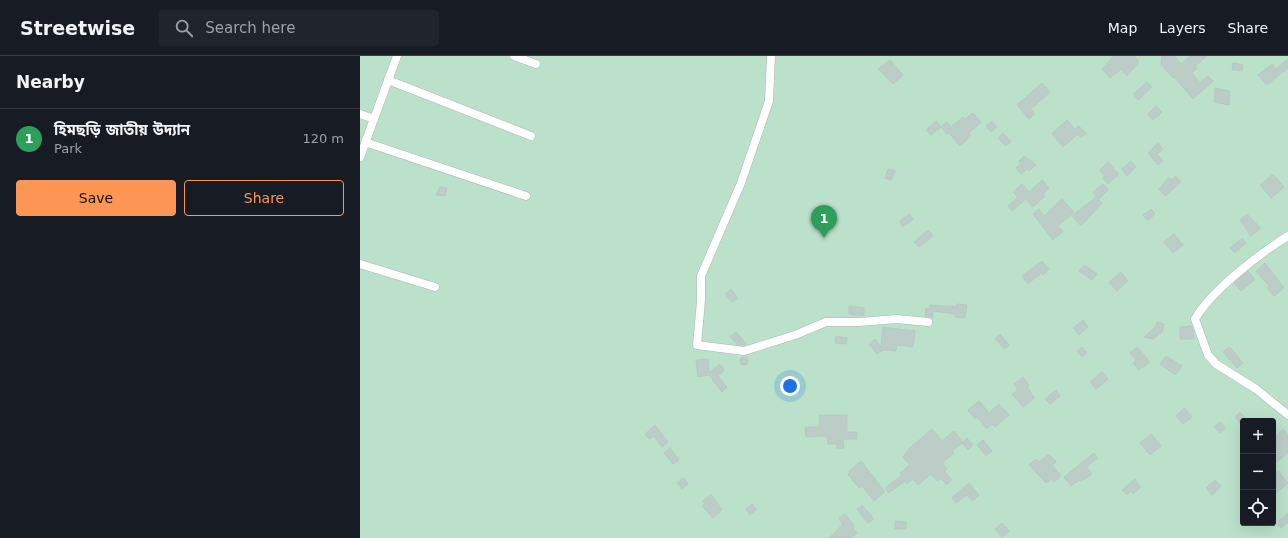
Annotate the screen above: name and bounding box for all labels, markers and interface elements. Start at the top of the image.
search box [159,10,439,46]
text: Streetwise [20,17,135,39]
icon: search [173,17,195,39]
text: Search here [205,19,295,37]
text: Map [1108,20,1137,36]
text: Layers [1159,20,1206,36]
text: Share [1228,20,1268,36]
text: Nearby [16,72,85,92]
text: হিমছড়ি জাতীয় উদ্যান [54,121,190,139]
text: 1 [24,131,34,146]
text: 120 m [302,131,344,146]
text: Park [54,141,82,156]
button: Save [16,180,176,216]
button: Share [184,180,344,216]
pin: 1 [811,205,837,238]
your location [780,376,800,396]
map controls [1240,418,1276,526]
button: + [1240,418,1276,454]
button: − [1240,454,1276,490]
button: locate [1240,490,1276,526]

